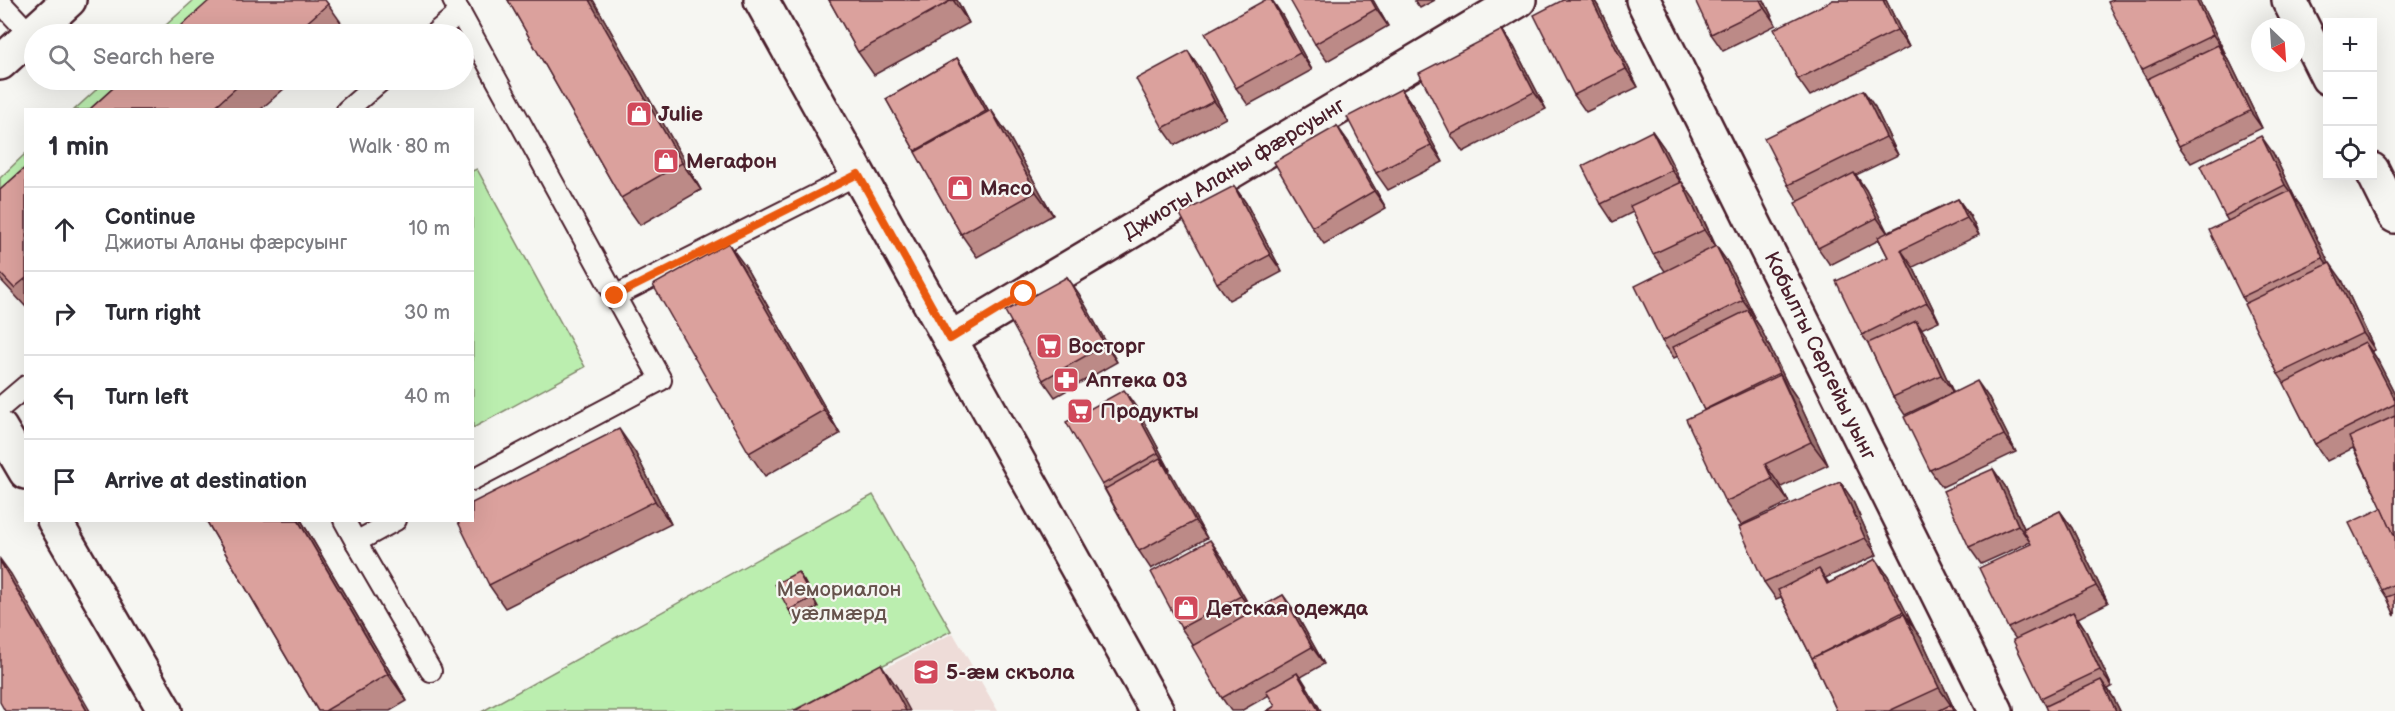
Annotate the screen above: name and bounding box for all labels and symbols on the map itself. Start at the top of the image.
north arrow [2251,18,2305,72]
street label: Джиоты Аланы фæрсуынг [1118,93,1350,245]
shop icon: Julie [624,99,654,129]
place label: Julie [658,102,703,127]
shop icon: Мегафон [651,146,681,176]
place label: Мегафон [686,149,777,174]
shop icon: Мясо [945,173,975,203]
place label: Мясо [980,176,1032,201]
street label: Кобылты Сергейы уынг [1759,248,1881,464]
route start [1010,280,1036,306]
route end [601,282,627,308]
supermarket icon: Восторг [1034,331,1064,361]
place label: Восторг [1068,334,1146,359]
pharmacy icon: Аптека 03 [1051,365,1081,395]
place label: Аптека 03 [1085,368,1188,393]
supermarket icon: Продукты [1065,396,1095,426]
place label: Продукты [1100,399,1199,424]
park label: Мемориалон уæлмæрд [777,577,901,626]
shop icon: Детская одежда [1171,593,1201,623]
place label: Детская одежда [1206,596,1369,621]
school or university icon: 5-æм скъола [911,657,941,687]
place label: 5-æм скъола [946,660,1075,685]

